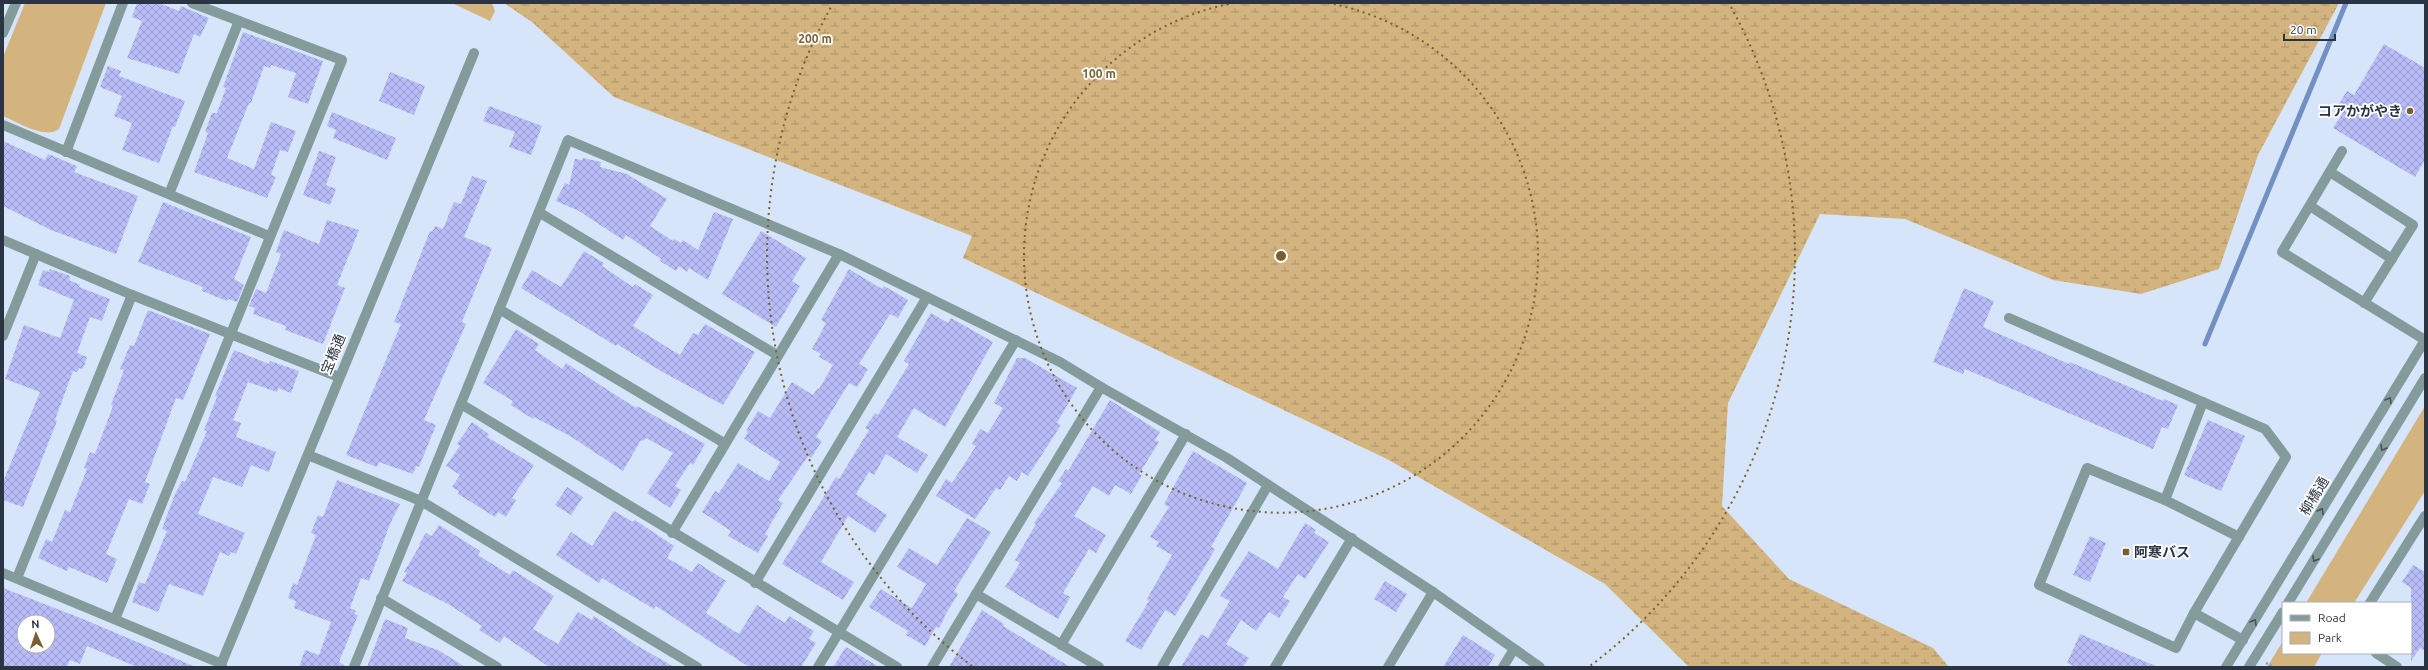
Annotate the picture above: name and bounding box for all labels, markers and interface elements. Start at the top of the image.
scale bar [2284,16,2335,42]
text: 20 m [2290,23,2317,36]
text: 200 m [798,32,832,45]
text: 100 m [1082,67,1116,80]
place label: コアかがやき [2318,103,2402,119]
marker: コアかがやき [2405,106,2415,116]
centre of rings [1274,249,1288,263]
street label: 宝橋通 [318,332,348,376]
one-way arrow [2384,397,2392,404]
one-way arrow [2380,444,2388,451]
street label: 柳橋通 [2296,474,2332,518]
one-way arrow [2317,508,2324,515]
place label: 阿寒バス [2134,544,2190,560]
marker: 阿寒バス [2121,547,2131,557]
one-way arrow [2313,555,2320,562]
legend [2282,602,2412,654]
text: Road [2318,611,2346,624]
north arrow [16,614,56,654]
text: N [31,618,40,630]
one-way arrow [2249,619,2256,626]
text: Park [2318,631,2342,644]

